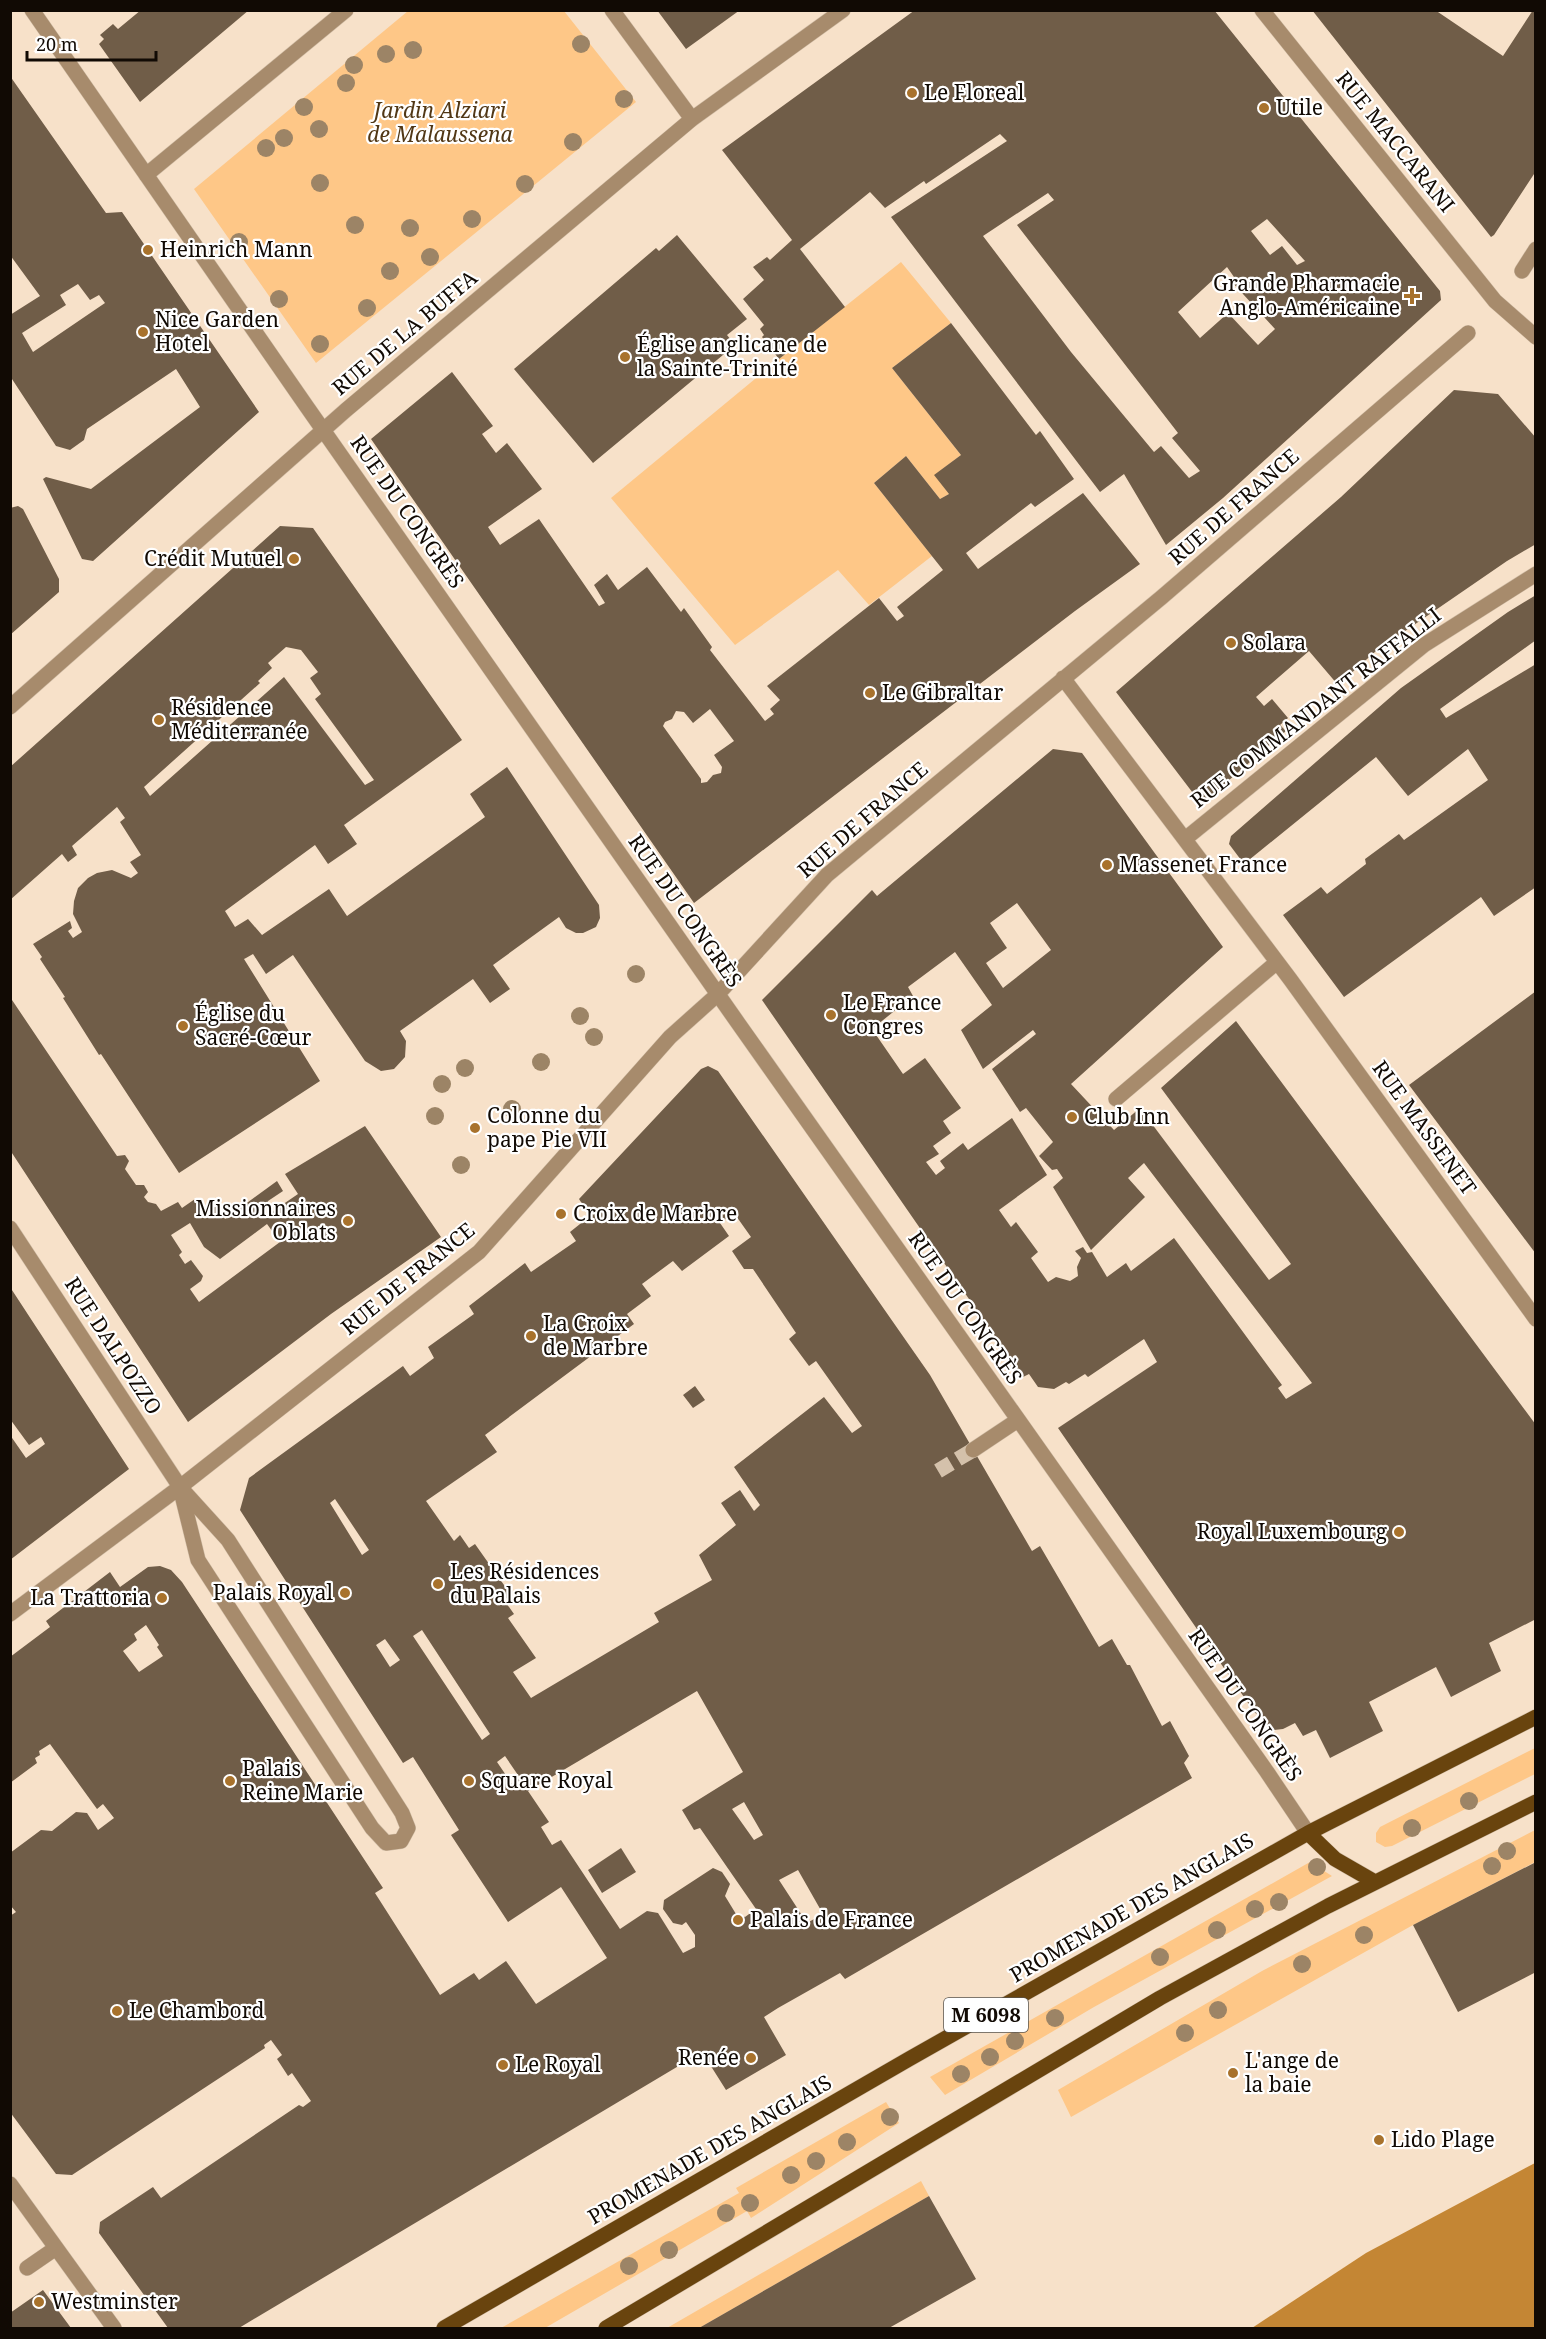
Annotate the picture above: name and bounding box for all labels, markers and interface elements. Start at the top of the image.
scale bar [27,24,156,62]
text: 20 m [36,32,78,56]
street label: RUE MACCARANI [1330,65,1461,218]
place label: Le Floreal [924,78,1025,106]
marker: Le Floreal [905,86,919,100]
place label: Utile [1276,93,1323,121]
park label: Jardin Alziari de Malaussena [367,96,514,148]
marker: Utile [1257,101,1271,115]
place label: Heinrich Mann [160,235,313,263]
marker: Heinrich Mann [141,243,155,257]
street label: RUE DE LA BUFFA [326,263,483,401]
place label: Grande Pharmacie Anglo-Américaine [1213,269,1400,321]
marker: Grande Pharmacie Anglo-Américaine [1405,289,1419,303]
place label: Nice Garden Hotel [155,305,279,357]
marker: Nice Garden Hotel [136,325,150,339]
place label: Église anglicane de la Sainte-Trinité [637,330,827,382]
marker: Église anglicane de la Sainte-Trinité [618,350,632,364]
street label: RUE DU CONGRÈS [345,429,471,593]
street label: RUE DE FRANCE [1162,442,1304,571]
place label: Crédit Mutuel [144,544,282,572]
marker: Crédit Mutuel [287,552,301,566]
street label: RUE COMMANDANT RAFFALLI [1184,601,1446,814]
place label: Solara [1243,628,1306,656]
marker: Solara [1224,636,1238,650]
place label: Le Gibraltar [882,678,1003,706]
marker: Le Gibraltar [863,686,877,700]
place label: Résidence Méditerranée [171,693,307,745]
marker: Résidence Méditerranée [152,713,166,727]
street label: RUE DE FRANCE [791,755,933,884]
street label: RUE DU CONGRÈS [623,828,749,992]
place label: Massenet France [1119,850,1287,878]
marker: Massenet France [1100,858,1114,872]
place label: Le France Congres [843,988,942,1040]
place label: Église du Sacré-Cœur [195,999,311,1051]
marker: Le France Congres [824,1008,838,1022]
marker: Église du Sacré-Cœur [176,1019,190,1033]
street label: RUE MASSENET [1367,1055,1483,1200]
place label: Colonne du pape Pie VII [487,1101,607,1153]
place label: Club Inn [1084,1102,1170,1130]
marker: Club Inn [1065,1110,1079,1124]
marker: Colonne du pape Pie VII [468,1121,482,1135]
place label: Missionnaires Oblats [196,1194,336,1246]
place label: Croix de Marbre [573,1199,737,1227]
marker: Croix de Marbre [554,1207,568,1221]
marker: Missionnaires Oblats [341,1214,355,1228]
street label: RUE DE FRANCE [335,1216,480,1341]
street label: RUE DU CONGRÈS [903,1225,1029,1389]
street label: RUE DALPOZZO [59,1271,169,1420]
place label: La Croix de Marbre [543,1309,648,1361]
marker: La Croix de Marbre [524,1329,538,1343]
place label: Royal Luxembourg [1197,1517,1388,1545]
marker: Royal Luxembourg [1392,1525,1406,1539]
place label: Les Résidences du Palais [450,1557,599,1609]
marker: Les Résidences du Palais [431,1577,445,1591]
place label: Palais Royal [213,1578,333,1606]
place label: La Trattoria [30,1583,150,1611]
marker: Palais Royal [338,1586,352,1600]
marker: La Trattoria [155,1591,169,1605]
street label: RUE DU CONGRÈS [1183,1622,1309,1786]
place label: Palais Reine Marie [242,1754,363,1806]
place label: Square Royal [481,1766,613,1794]
marker: Palais Reine Marie [223,1774,237,1788]
marker: Square Royal [462,1774,476,1788]
street label: PROMENADE DES ANGLAIS [1005,1826,1258,1989]
place label: Palais de France [750,1905,913,1933]
marker: Palais de France [731,1913,745,1927]
place label: Le Chambord [129,1996,265,2024]
road number: M 6098 [944,1998,1028,2032]
marker: Le Chambord [110,2004,124,2018]
place label: Renée [678,2043,739,2071]
place label: L'ange de la baie [1245,2046,1339,2098]
place label: Le Royal [515,2050,601,2078]
marker: Renée [744,2051,758,2065]
marker: Le Royal [496,2058,510,2072]
marker: L'ange de la baie [1226,2066,1240,2080]
street label: PROMENADE DES ANGLAIS [583,2068,836,2231]
place label: Lido Plage [1391,2125,1495,2153]
marker: Lido Plage [1372,2133,1386,2147]
place label: Westminster [51,2287,178,2315]
marker: Westminster [32,2295,46,2309]

